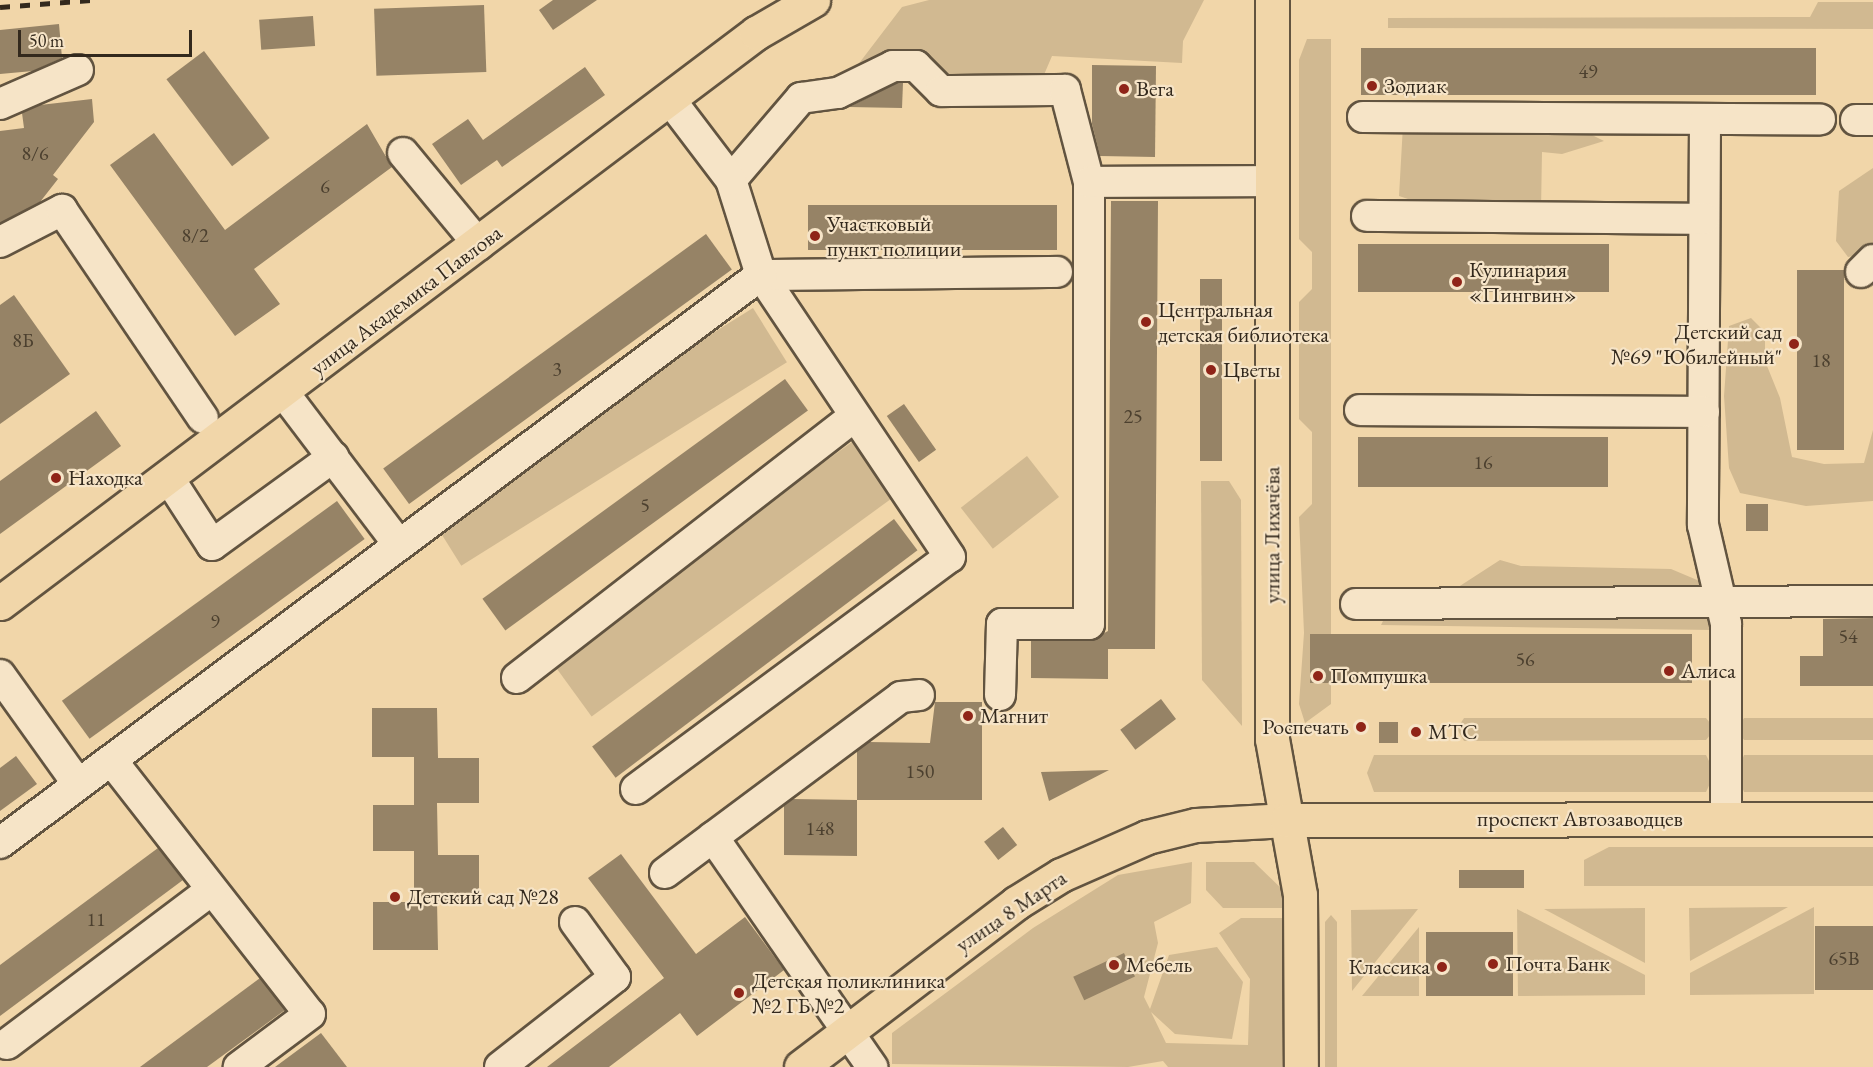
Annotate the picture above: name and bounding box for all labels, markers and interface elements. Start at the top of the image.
scale bar [21,18,195,56]
text: 50 m [29,29,64,52]
house number: 49 [1578,59,1598,83]
place label: Зодиак [1384,73,1446,99]
place label: Вега [1136,76,1174,102]
marker: Зодиак [1365,79,1379,93]
marker: Вега [1117,82,1131,96]
house number: 8/6 [21,141,49,165]
house number: 6 [320,174,330,198]
place label: Участковый пункт полиции [827,210,961,262]
street label: улица Академика Павлова [305,219,507,381]
house number: 8/2 [181,223,209,247]
marker: Участковый пункт полиции [808,229,822,243]
place label: Кулинария «Пингвин» [1469,256,1577,308]
marker: Кулинария «Пингвин» [1450,275,1464,289]
place label: Центральная детская библиотека [1158,296,1329,348]
marker: Центральная детская библиотека [1139,315,1153,329]
place label: Детский сад №69 "Юбилейный" [1611,318,1782,370]
house number: 8Б [12,328,34,352]
marker: Детский сад №69 "Юбилейный" [1787,337,1801,351]
house number: 18 [1811,348,1831,372]
house number: 3 [552,357,562,381]
place label: Цветы [1223,357,1280,383]
marker: Цветы [1204,363,1218,377]
house number: 25 [1123,404,1143,428]
house number: 16 [1473,450,1493,474]
place label: Находка [68,465,143,491]
street label: улица Лихачёва [1259,466,1285,604]
marker: Находка [49,471,63,485]
house number: 5 [640,493,650,517]
house number: 9 [210,609,220,633]
house number: 54 [1838,624,1858,648]
house number: 56 [1515,647,1535,671]
place label: Алиса [1681,658,1736,684]
place label: Помпушка [1330,663,1428,689]
marker: Алиса [1662,664,1676,678]
marker: Помпушка [1311,669,1325,683]
place label: Магнит [980,703,1048,729]
marker: Магнит [961,709,975,723]
place label: Роспечать [1262,714,1349,740]
place label: МТС [1428,719,1478,745]
marker: Роспечать [1354,720,1368,734]
marker: МТС [1409,725,1423,739]
house number: 150 [906,759,934,783]
street label: проспект Автозаводцев [1477,806,1683,832]
house number: 148 [806,816,834,840]
street label: улица 8 Марта [951,864,1071,958]
place label: Детский сад №28 [407,884,559,910]
marker: Детский сад №28 [388,890,402,904]
house number: 11 [86,907,106,931]
house number: 65В [1829,946,1859,970]
place label: Почта Банк [1505,951,1610,977]
place label: Мебель [1126,952,1192,978]
place label: Классика [1348,954,1430,980]
marker: Почта Банк [1486,957,1500,971]
marker: Мебель [1107,958,1121,972]
marker: Классика [1435,960,1449,974]
place label: Детская поликлиника №2 ГБ №2 [752,967,945,1018]
marker: Детская поликлиника №2 ГБ №2 [730,984,748,1002]

